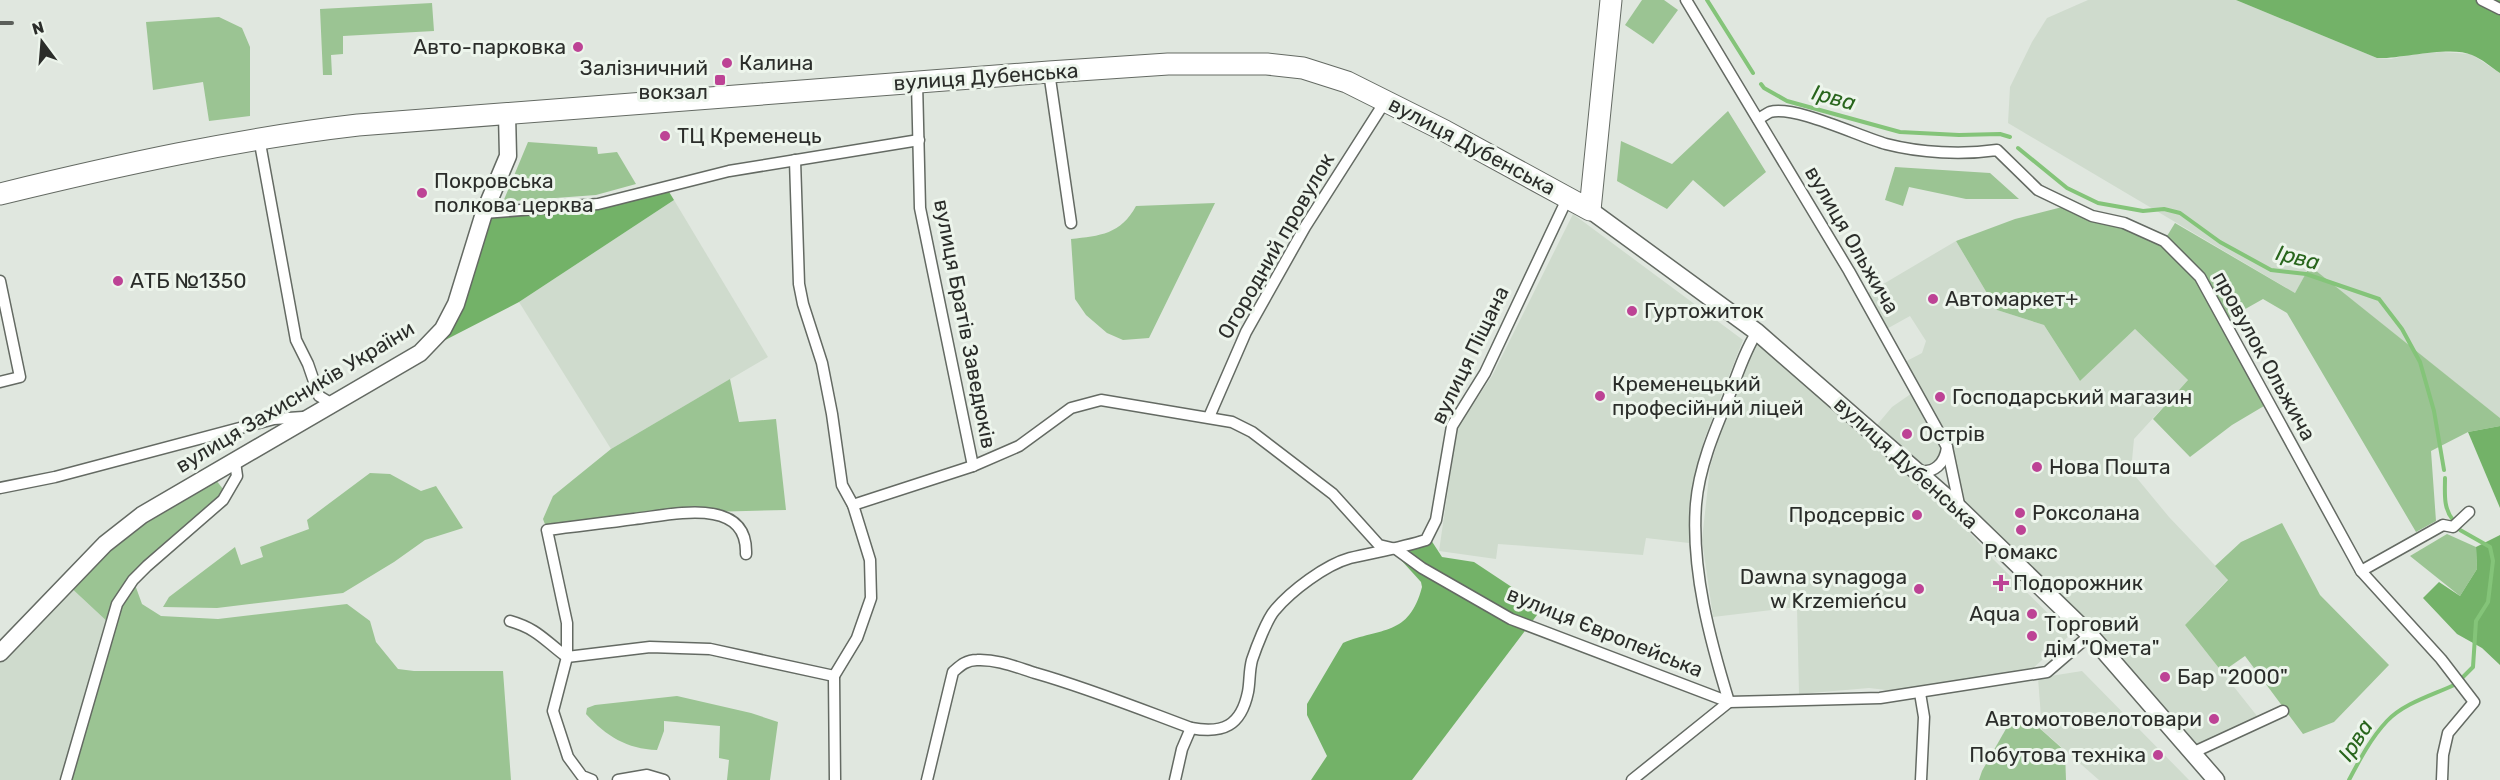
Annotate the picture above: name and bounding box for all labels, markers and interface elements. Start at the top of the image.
north arrow [12,12,72,72]
text: N [30,17,46,39]
place label: Авто-парковка [413,34,566,59]
marker: Авто-парковка [571,40,585,54]
place label: Калина [739,50,813,75]
place label: Залізничний вокзал [580,55,708,104]
marker: Калина [720,56,734,70]
street label: вулиця Дубенська [893,58,1079,95]
marker: Залізничний вокзал [713,73,727,87]
water label: Ірва [1809,79,1859,116]
street label: вулиця Дубенська [1385,91,1560,200]
place label: ТЦ Кременець [677,123,822,148]
marker: ТЦ Кременець [658,129,672,143]
street label: Огородний провулок [1212,148,1339,343]
street label: вулиця Ольжича [1800,161,1905,318]
place label: Покровська полкова церква [434,168,594,217]
marker: Покровська полкова церква [415,186,429,200]
street label: вулиця Братів Заведюків [929,197,1002,451]
water label: Ірва [2273,239,2323,276]
street label: провулок Ольжича [2208,267,2321,445]
place label: АТБ №1350 [130,268,247,293]
marker: АТБ №1350 [111,274,125,288]
street label: вулиця Піщана [1425,282,1514,428]
place label: Автомаркет+ [1945,286,2078,311]
marker: Автомаркет+ [1926,292,1940,306]
place label: Гуртожиток [1644,298,1764,323]
marker: Гуртожиток [1625,304,1639,318]
street label: вулиця Захисників України [171,315,419,478]
place label: Кременецький професійний ліцей [1612,371,1804,420]
place label: Господарський магазин [1952,384,2192,409]
marker: Кременецький професійний ліцей [1593,389,1607,403]
marker: Господарський магазин [1933,390,1947,404]
street label: вулиця Дубенська [1829,391,1984,534]
place label: Острів [1919,421,1985,446]
marker: Острів [1900,427,1914,441]
place label: Нова Пошта [2049,454,2171,479]
marker: Нова Пошта [2030,460,2044,474]
place label: Роксолана [2032,500,2140,525]
place label: Продсервіс [1789,502,1905,527]
marker: Роксолана [2013,506,2027,520]
marker: Продсервіс [1910,508,1924,522]
marker: Ромакс [2014,523,2028,537]
place label: Ромакс [1984,539,2058,564]
place label: Dawna synagoga w Krzemieńcu [1740,564,1907,613]
place label: Подорожник [2013,570,2143,595]
marker: Подорожник [1994,576,2008,590]
street label: вулиця Європейська [1504,581,1707,682]
marker: Dawna synagoga w Krzemieńcu [1912,582,1926,596]
place label: Aqua [1969,601,2020,626]
marker: Aqua [2025,607,2039,621]
place label: Торговий дім "Омета" [2044,611,2160,660]
marker: Торговий дім "Омета" [2025,629,2039,643]
place label: Бар "2000" [2177,664,2288,689]
marker: Бар "2000" [2158,670,2172,684]
place label: Автомотовелотовари [1985,706,2202,731]
marker: Автомотовелотовари [2207,712,2221,726]
water label: Ірва [2332,714,2379,766]
place label: Побутова техніка [1969,742,2146,767]
marker: Побутова техніка [2151,748,2165,762]

